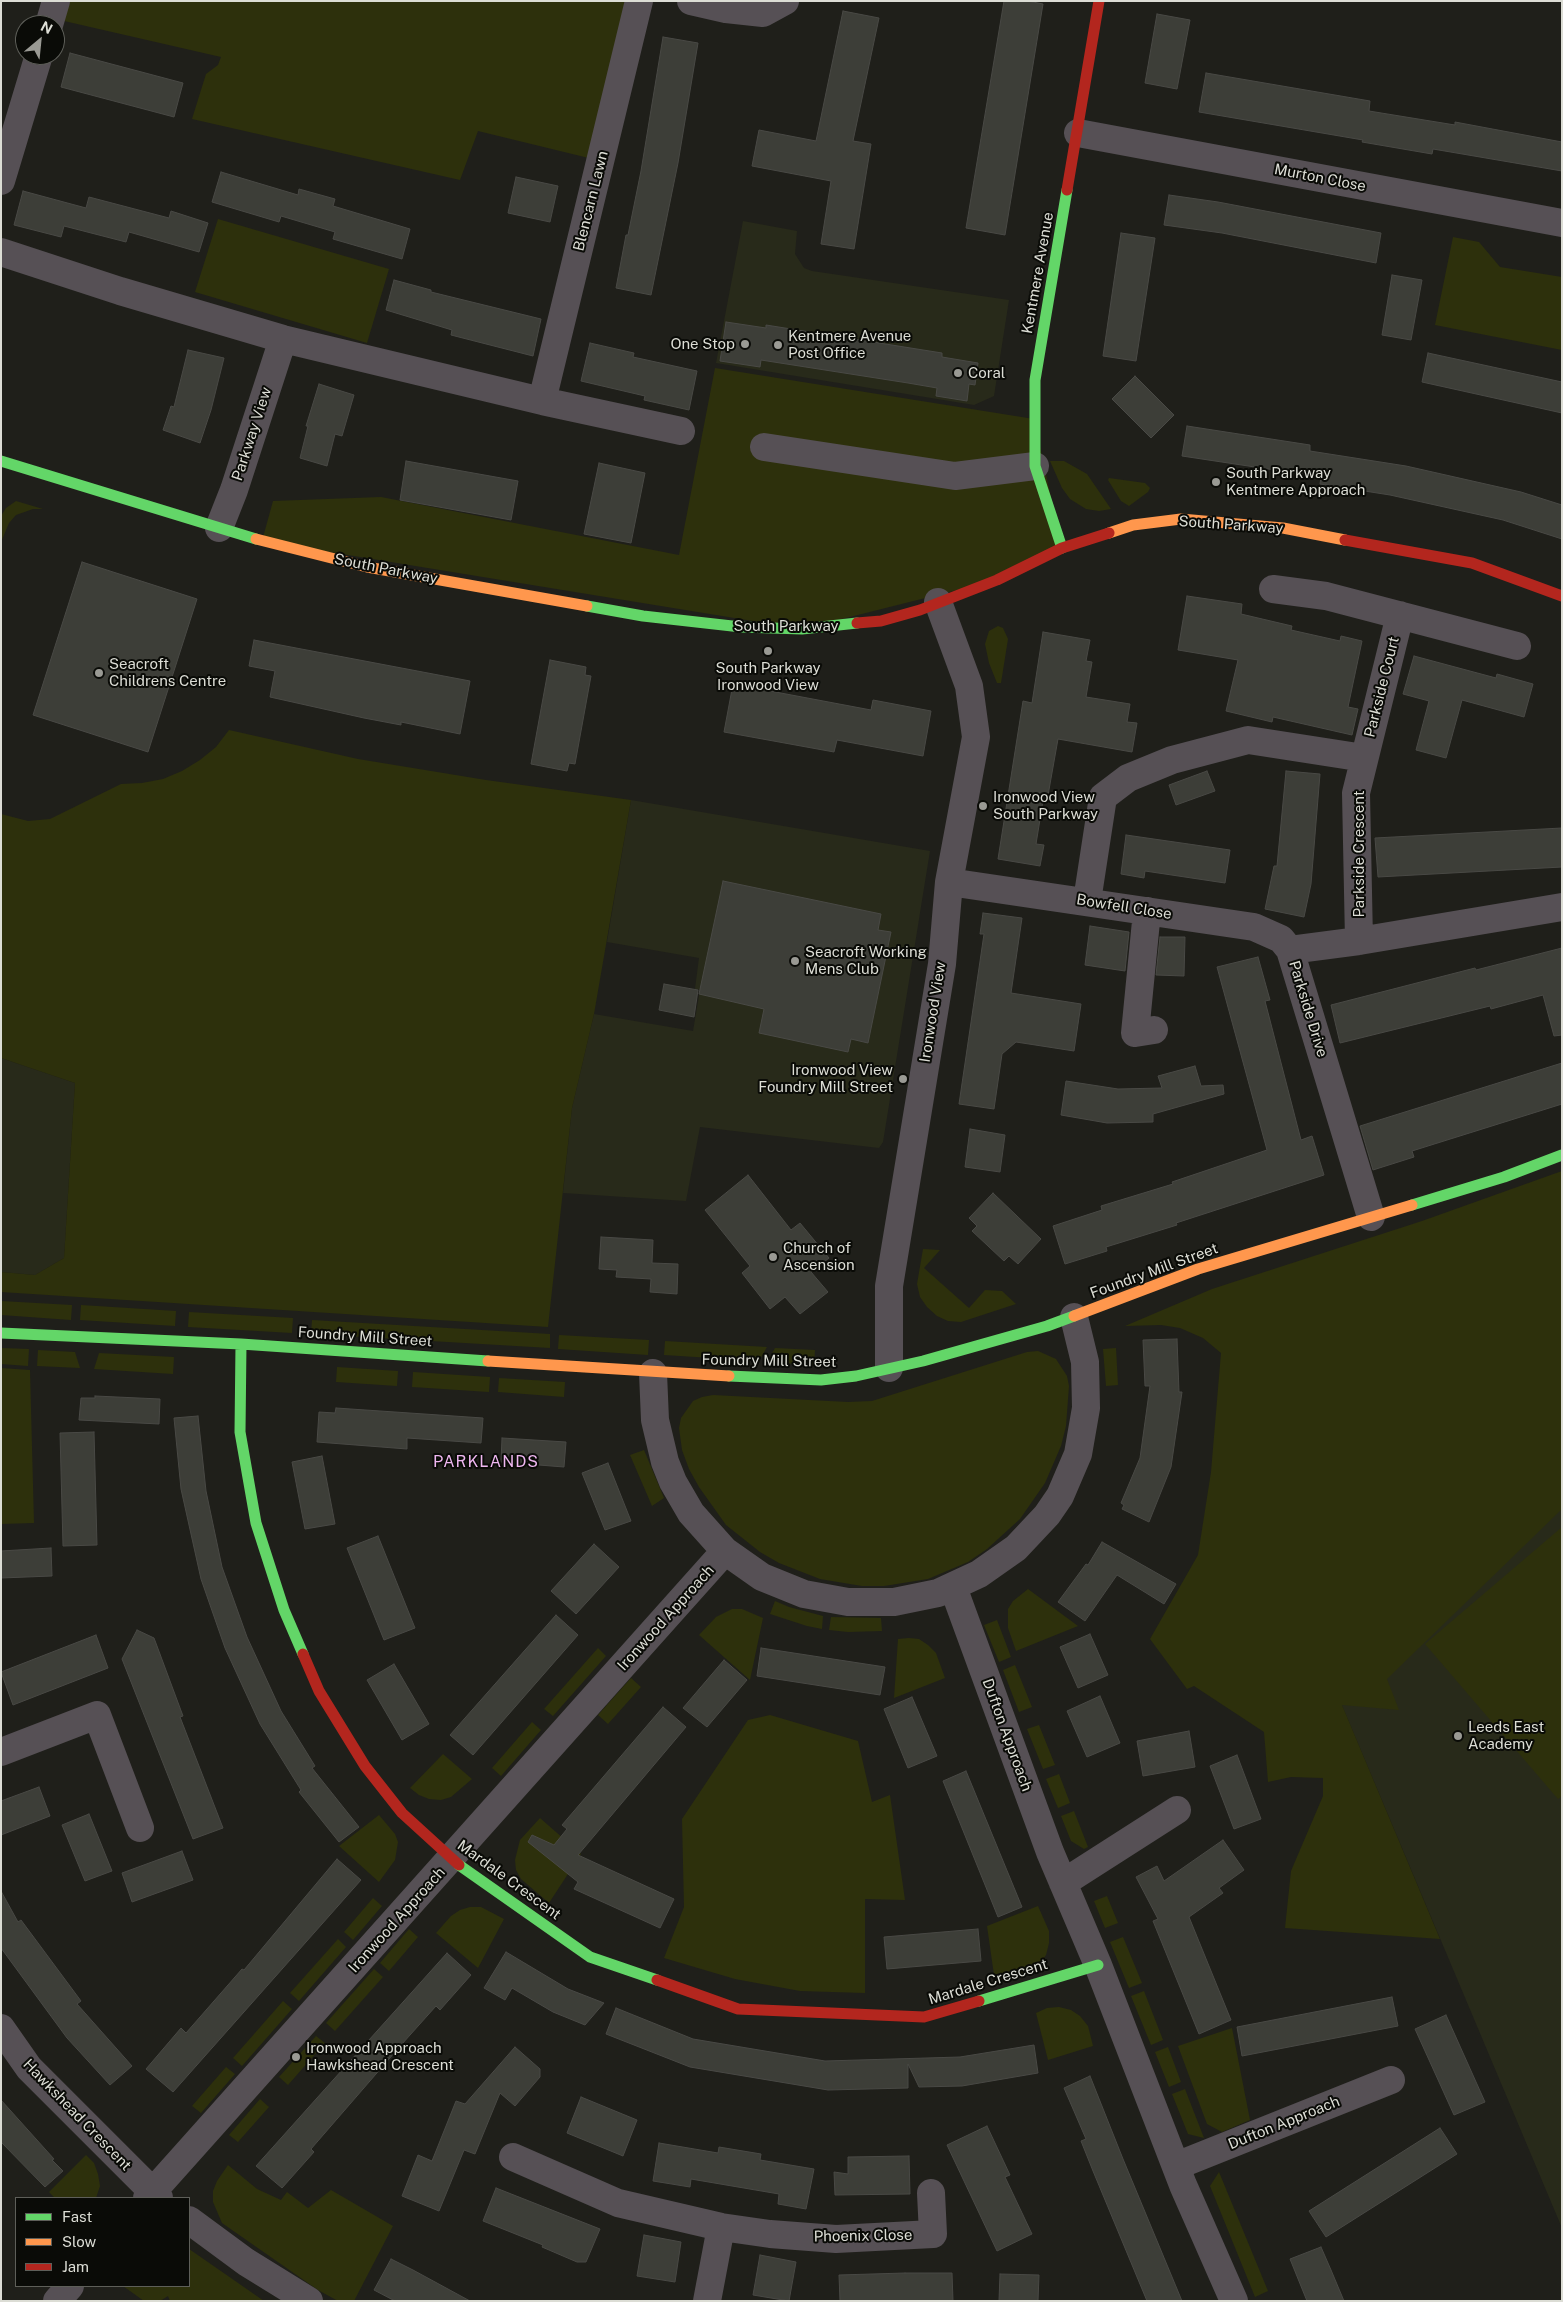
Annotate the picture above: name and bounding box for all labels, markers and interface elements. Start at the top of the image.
north arrow [15,15,65,65]
text: N [38,18,55,37]
street label: Blencarn Lawn [570,149,612,253]
street label: Murton Close [1273,160,1367,196]
street label: Kentmere Avenue [1018,211,1058,335]
place label: Kentmere Avenue Post Office [788,327,911,362]
place label: One Stop [670,335,735,353]
marker: One Stop [739,338,751,350]
marker: Kentmere Avenue Post Office [772,339,784,351]
place label: Coral [968,364,1005,382]
marker: Coral [952,367,964,379]
street label: Parkway View [228,385,276,483]
place label: South Parkway Kentmere Approach [1226,464,1365,499]
marker: South Parkway Kentmere Approach [1210,476,1222,488]
street label: South Parkway [1178,512,1284,538]
street label: South Parkway [333,550,439,588]
street label: South Parkway [733,617,839,635]
street label: Parkside Court [1361,635,1403,739]
marker: South Parkway Ironwood View [762,645,774,657]
place label: Seacroft Childrens Centre [109,655,226,690]
place label: South Parkway Ironwood View [715,659,821,694]
marker: Seacroft Childrens Centre [93,667,105,679]
place label: Ironwood View South Parkway [993,788,1098,823]
street label: Parkside Crescent [1350,790,1368,918]
marker: Ironwood View South Parkway [977,800,989,812]
street label: Bowfell Close [1075,891,1173,923]
place label: Seacroft Working Mens Club [805,943,927,978]
marker: Seacroft Working Mens Club [789,955,801,967]
street label: Parkside Drive [1285,959,1331,1059]
street label: Ironwood View [916,960,950,1064]
place label: Ironwood View Foundry Mill Street [758,1061,893,1096]
marker: Ironwood View Foundry Mill Street [897,1073,909,1085]
place label: Church of Ascension [783,1239,855,1274]
street label: Foundry Mill Street [1088,1239,1220,1303]
marker: Church of Ascension [767,1251,779,1263]
street label: Foundry Mill Street [297,1323,433,1351]
street label: Foundry Mill Street [701,1351,837,1371]
district label: PARKLANDS [432,1452,540,1472]
street label: Ironwood Approach [614,1562,718,1674]
street label: Dufton Approach [978,1676,1036,1794]
place label: Leeds East Academy [1468,1718,1544,1753]
marker: Leeds East Academy [1452,1730,1464,1742]
street label: Mardale Crescent [454,1836,564,1924]
street label: Ironwood Approach [345,1864,449,1976]
street label: Mardale Crescent [926,1955,1050,2009]
place label: Ironwood Approach Hawkshead Crescent [306,2039,454,2074]
marker: Ironwood Approach Hawkshead Crescent [290,2051,302,2063]
street label: Hawkshead Crescent [19,2056,135,2174]
street label: Dufton Approach [1226,2092,1342,2154]
legend [15,2197,190,2287]
text: Fast [62,2208,92,2225]
street label: Phoenix Close [814,2226,912,2246]
text: Slow [62,2233,96,2250]
text: Jam [62,2258,89,2275]

